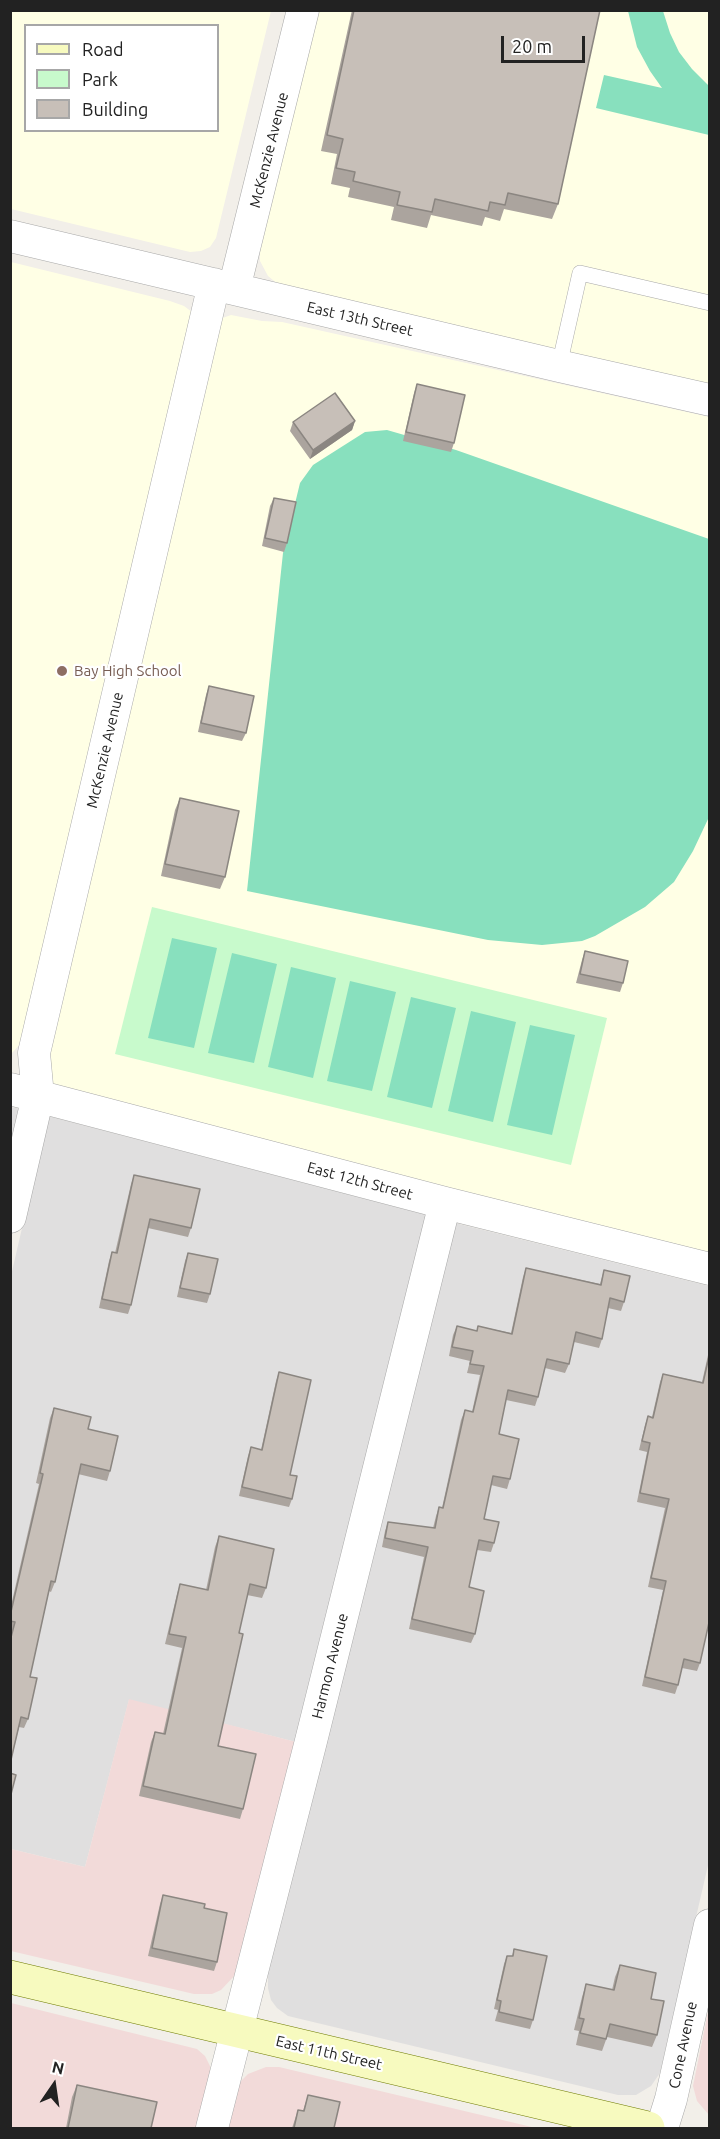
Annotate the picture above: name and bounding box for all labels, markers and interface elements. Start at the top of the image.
legend [24,24,219,132]
scale bar [504,24,588,62]
text: 20 m [512,36,552,56]
text: Road [82,39,124,59]
text: Park [82,69,118,89]
street label: McKenzie Avenue [246,90,292,210]
text: Building [82,99,148,119]
street label: East 13th Street [305,298,415,340]
place label: Bay High School [74,662,181,680]
marker: Bay High School [55,664,69,678]
street label: McKenzie Avenue [83,690,127,810]
street label: East 12th Street [305,1158,415,1204]
street label: Harmon Avenue [308,1611,352,1721]
street label: Cone Avenue [665,2000,701,2090]
street label: East 11th Street [274,2032,384,2074]
north arrow [24,2055,84,2115]
text: N [50,2057,66,2078]

